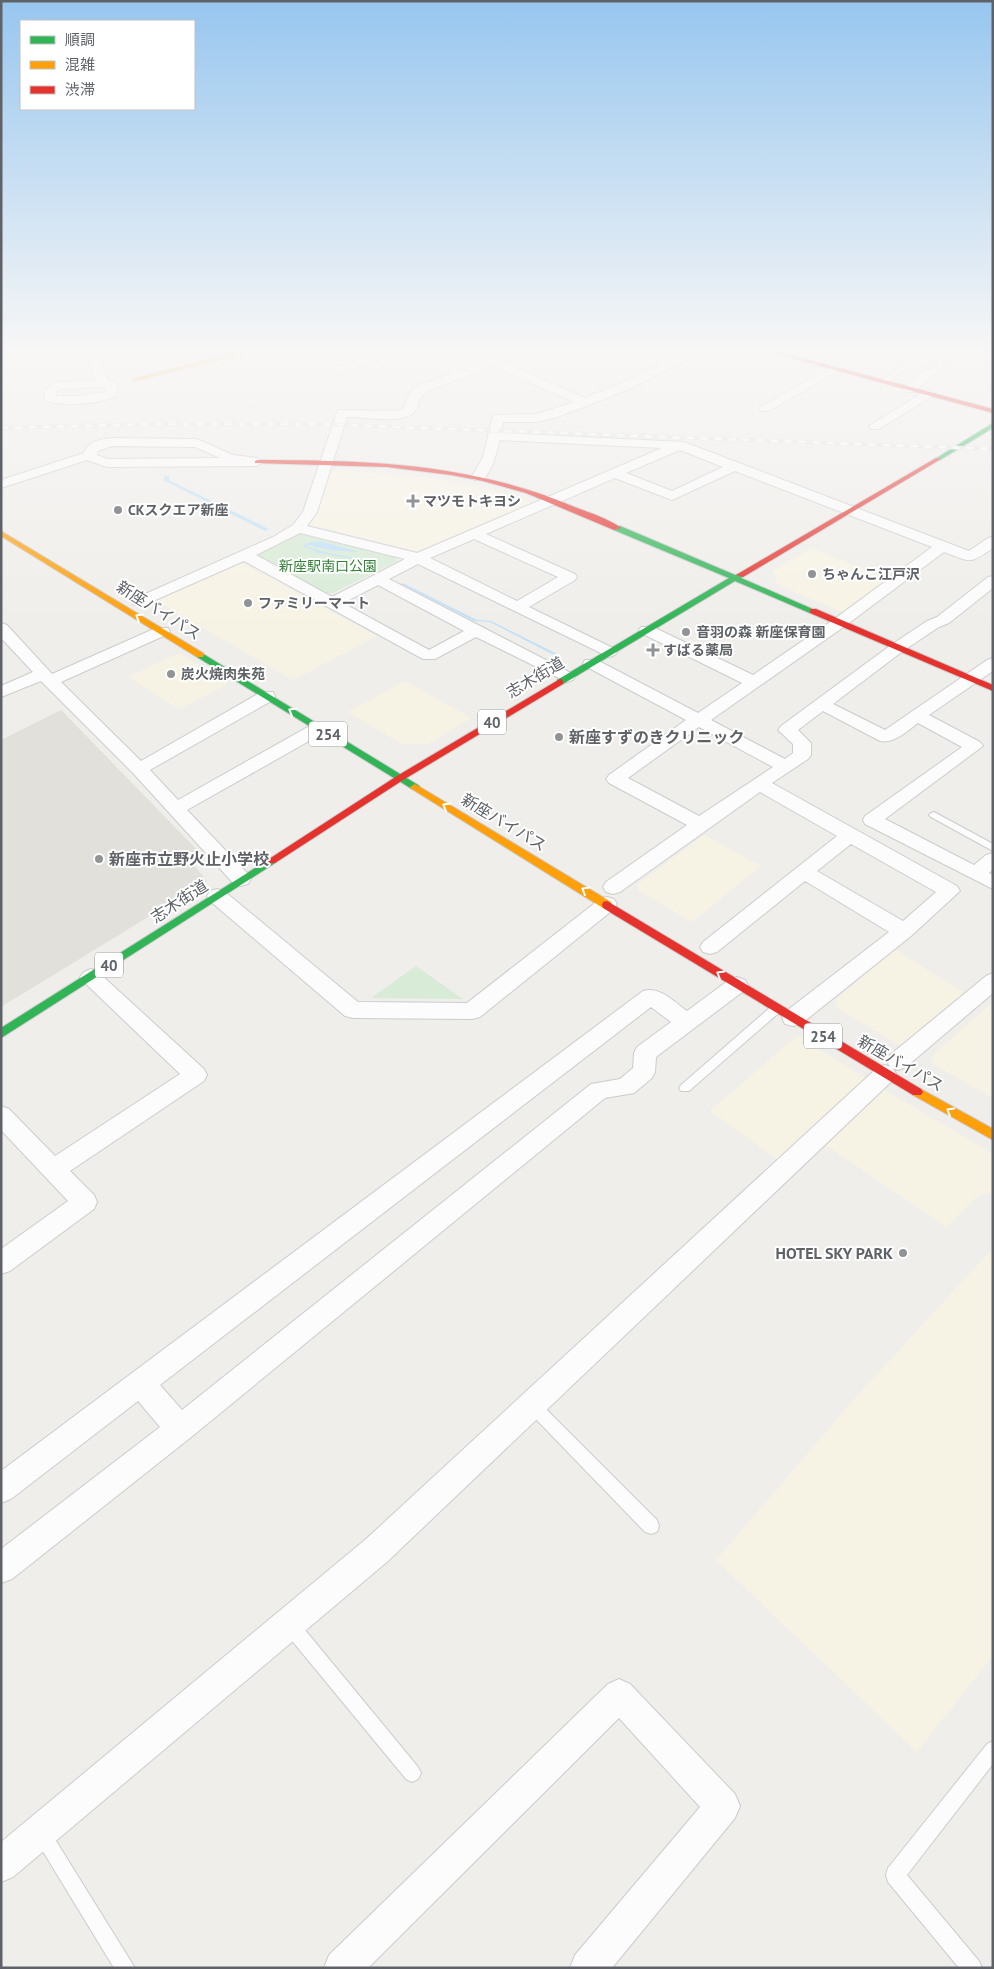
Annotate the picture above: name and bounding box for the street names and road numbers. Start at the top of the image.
street label: 新座バイパス [113,576,205,644]
street label: 志木街道 [502,652,568,702]
road number: 40 [478,710,506,734]
road number: 254 [309,722,347,746]
street label: 新座バイパス [458,789,550,855]
street label: 志木街道 [147,875,211,927]
road number: 40 [95,952,123,978]
road number: 254 [804,1024,842,1048]
street label: 新座バイパス [855,1030,947,1096]

